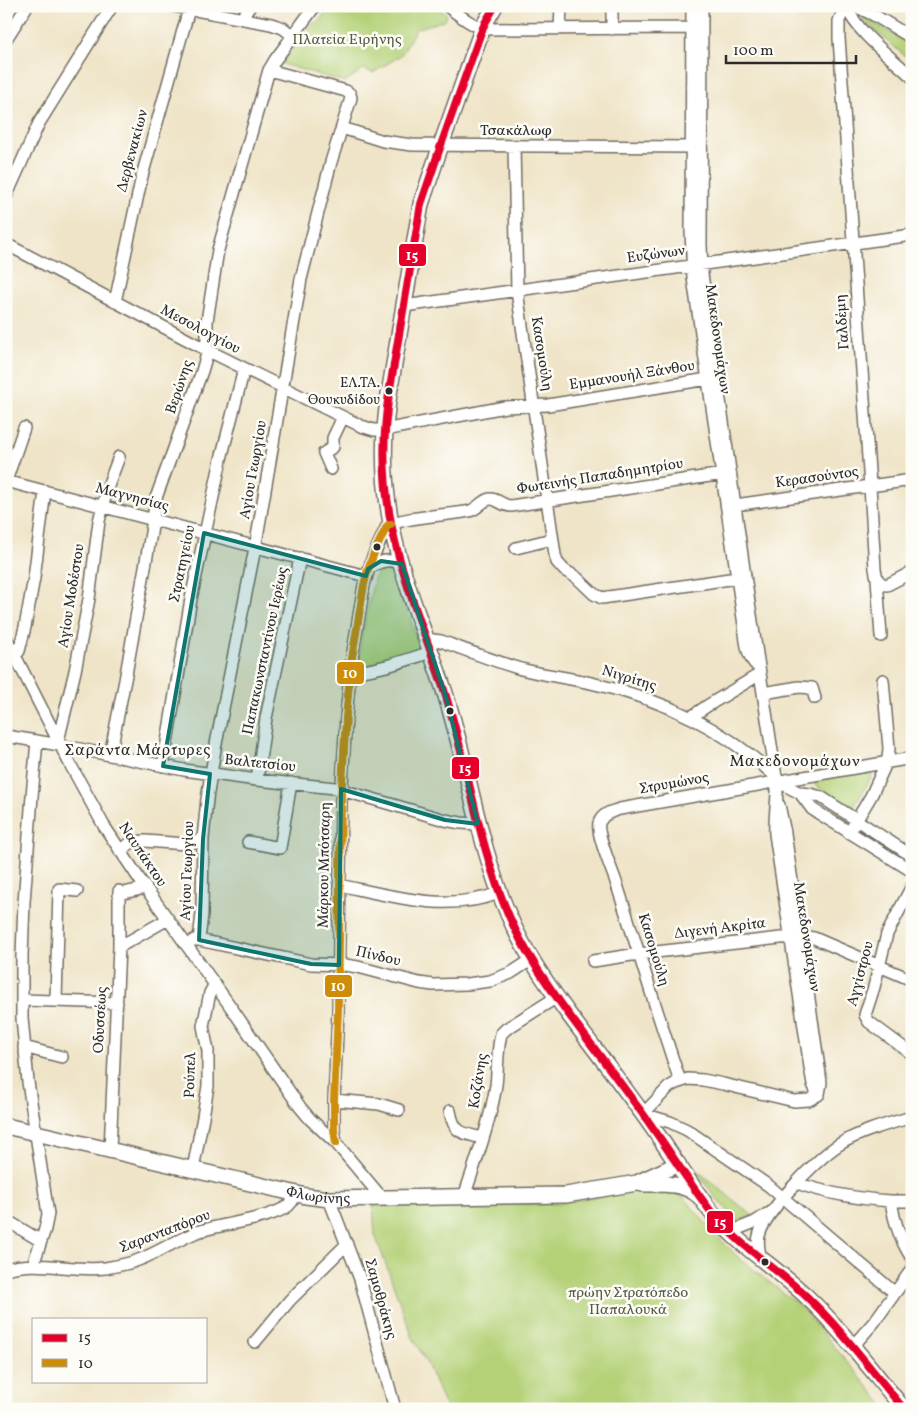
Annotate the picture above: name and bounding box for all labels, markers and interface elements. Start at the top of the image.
park label: Πλατεία Ειρήνης [292,30,402,51]
scale bar [726,32,856,64]
text: 100 m [733,41,773,62]
street label: Δερβενακίων [112,107,154,195]
street label: Τσακάλωφ [480,121,552,142]
street label: Ευζώνων [626,241,686,269]
line badge: 15 [398,243,427,267]
text: 15 [406,247,418,266]
street label: Μακεδονομάχων [699,283,735,395]
street label: Γαλδέμη [831,293,855,351]
street label: Μεσολογγίου [156,300,244,360]
street label: Κασομούλη [525,315,557,393]
street label: Εμμανουήλ Ξάνθου [568,356,696,396]
street label: Βερώνης [161,357,199,417]
place label: ΕΛ.ΤΑ. Θουκυδίδου [308,374,380,410]
marker: ΕΛ.ΤΑ. Θουκυδίδου [384,386,394,396]
street label: Αγίου Γεωργίου [235,419,273,521]
street label: Φωτεινής Παπαδημητρίου [515,453,685,501]
street label: Κερασούντος [774,462,860,494]
street label: Μαγνησίας [93,478,171,518]
street label: Στρατηγείου [165,523,201,605]
unlabelled marker [372,542,382,552]
street label: Αγίου Μοδέστου [53,543,91,649]
street label: Παπακωνσταντίνου Ιερέως [238,565,294,737]
line badge: 10 [336,661,365,685]
street label: Νιγρίτης [599,661,659,697]
text: 10 [343,665,357,684]
unlabelled marker [445,706,455,716]
district label: Σαράντα Μάρτυρες [65,740,211,762]
street label: Βαλτετσίου [223,750,297,778]
district label: Μακεδονομάχων [729,751,861,773]
line badge: 15 [451,756,480,780]
text: 15 [459,760,471,779]
street label: Στρυμώνος [637,767,711,800]
street label: Μάρκου Μπότσαρη [313,802,337,928]
street label: Ναυπάκτου [113,819,171,891]
street label: Αγίου Γεωργίου [176,821,200,921]
street label: Μακεδονομάχων [787,881,825,993]
street label: Κασομούλη [632,911,674,989]
street label: Διγενή Ακρίτα [673,913,767,945]
street label: Αγγίστρου [842,939,880,1009]
street label: Πίνδου [353,942,403,972]
line badge: 10 [324,974,353,998]
text: 10 [331,978,345,997]
street label: Οδυσσέως [89,986,113,1054]
street label: Ρούπελ [180,1051,202,1099]
street label: Κοζάνης [464,1052,494,1110]
street label: Φλωρίνης [284,1181,351,1210]
street label: Σαρανταπόρου [117,1205,213,1259]
line badge: 15 [706,1210,734,1234]
text: 15 [714,1214,726,1233]
street label: Σαμοθράκης [358,1256,402,1342]
unlabelled marker [760,1257,770,1267]
park label: πρώην Στρατόπεδο Παπαλουκά [568,1283,688,1321]
legend [32,1318,208,1382]
text: 15 [78,1328,91,1349]
text: 10 [78,1354,93,1375]

